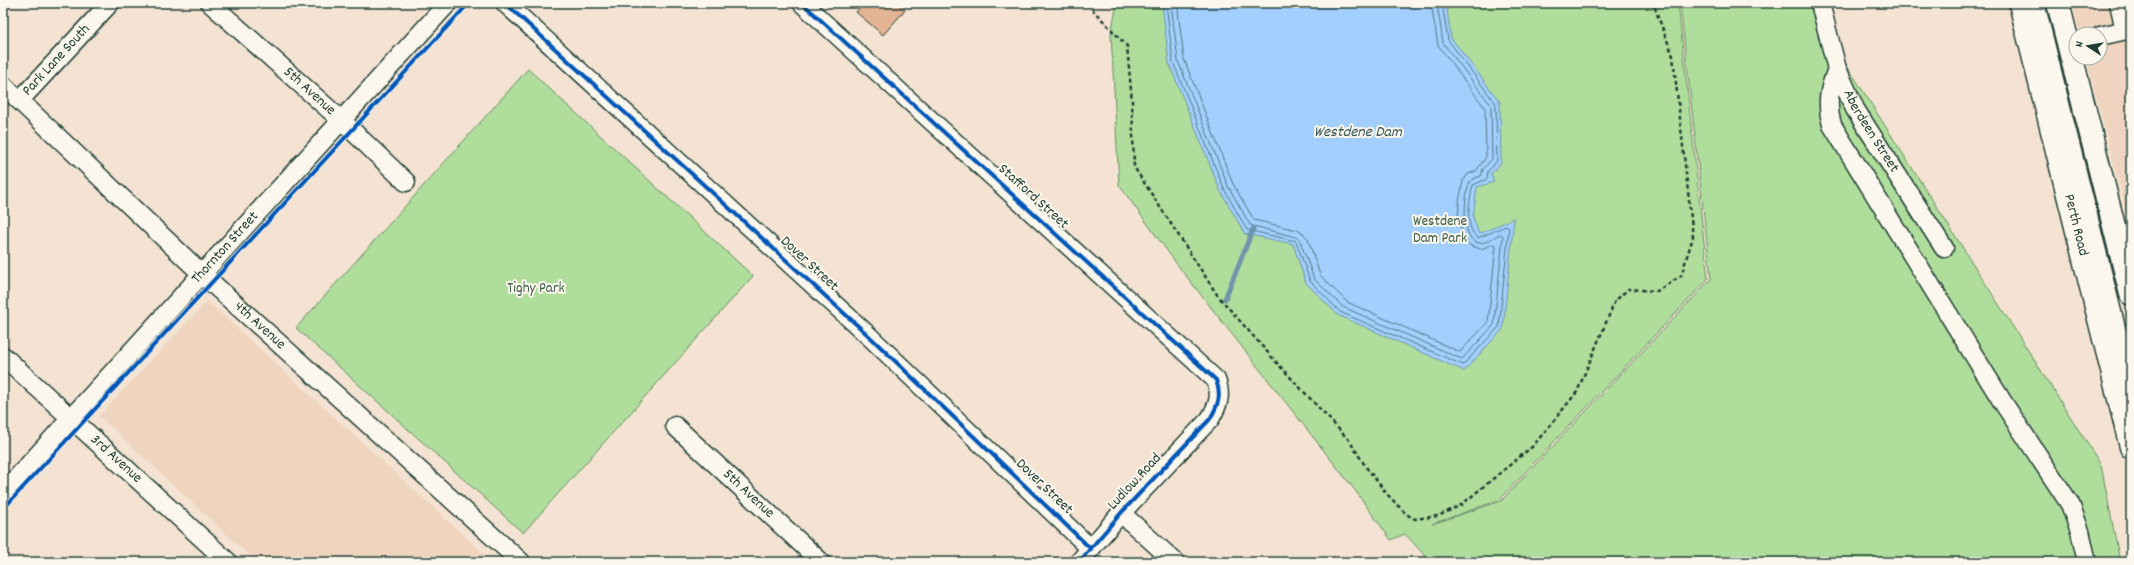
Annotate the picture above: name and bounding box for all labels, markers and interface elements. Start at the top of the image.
street label: Park Lane South [18,19,96,101]
north arrow [2068,26,2108,66]
text: N [2072,39,2089,49]
street label: 5th Avenue [278,62,341,121]
street label: Aberdeen Street [1837,86,1904,178]
water label: Westdene Dam [1314,121,1403,144]
street label: Stafford Street [993,159,1074,235]
street label: Perth Road [2057,192,2094,258]
street label: Thornton Street [187,206,265,289]
park label: Westdene Dam Park [1413,211,1468,250]
street label: Dover Street [775,231,843,297]
park label: Tighy Park [507,278,565,300]
street label: 4th Avenue [229,297,291,356]
street label: 3rd Avenue [85,430,147,489]
street label: Ludlow Road [1103,449,1167,515]
street label: Dover Street [1010,454,1078,520]
street label: 5th Avenue [717,464,779,524]

